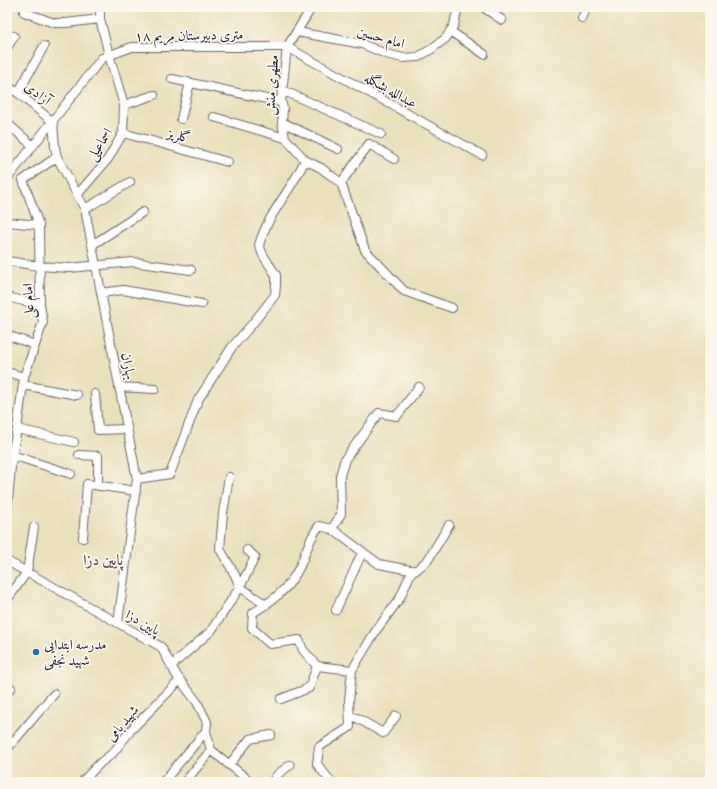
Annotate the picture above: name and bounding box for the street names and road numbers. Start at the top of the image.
street label: امام حسین [354,23,407,56]
street label: ۱۸ متری دبیرستان مریم [134,26,244,49]
street label: مطهری منش [261,54,284,116]
street label: عبدالله بشگله [360,68,421,114]
street label: آزادی [20,78,56,112]
street label: گلریز [163,124,192,149]
street label: اسماعیلی [83,125,118,165]
street label: امام علی [19,283,42,319]
street label: بهاران [116,351,139,381]
street label: پایین دزا [122,606,164,641]
street label: شهید بامی [102,702,144,746]

